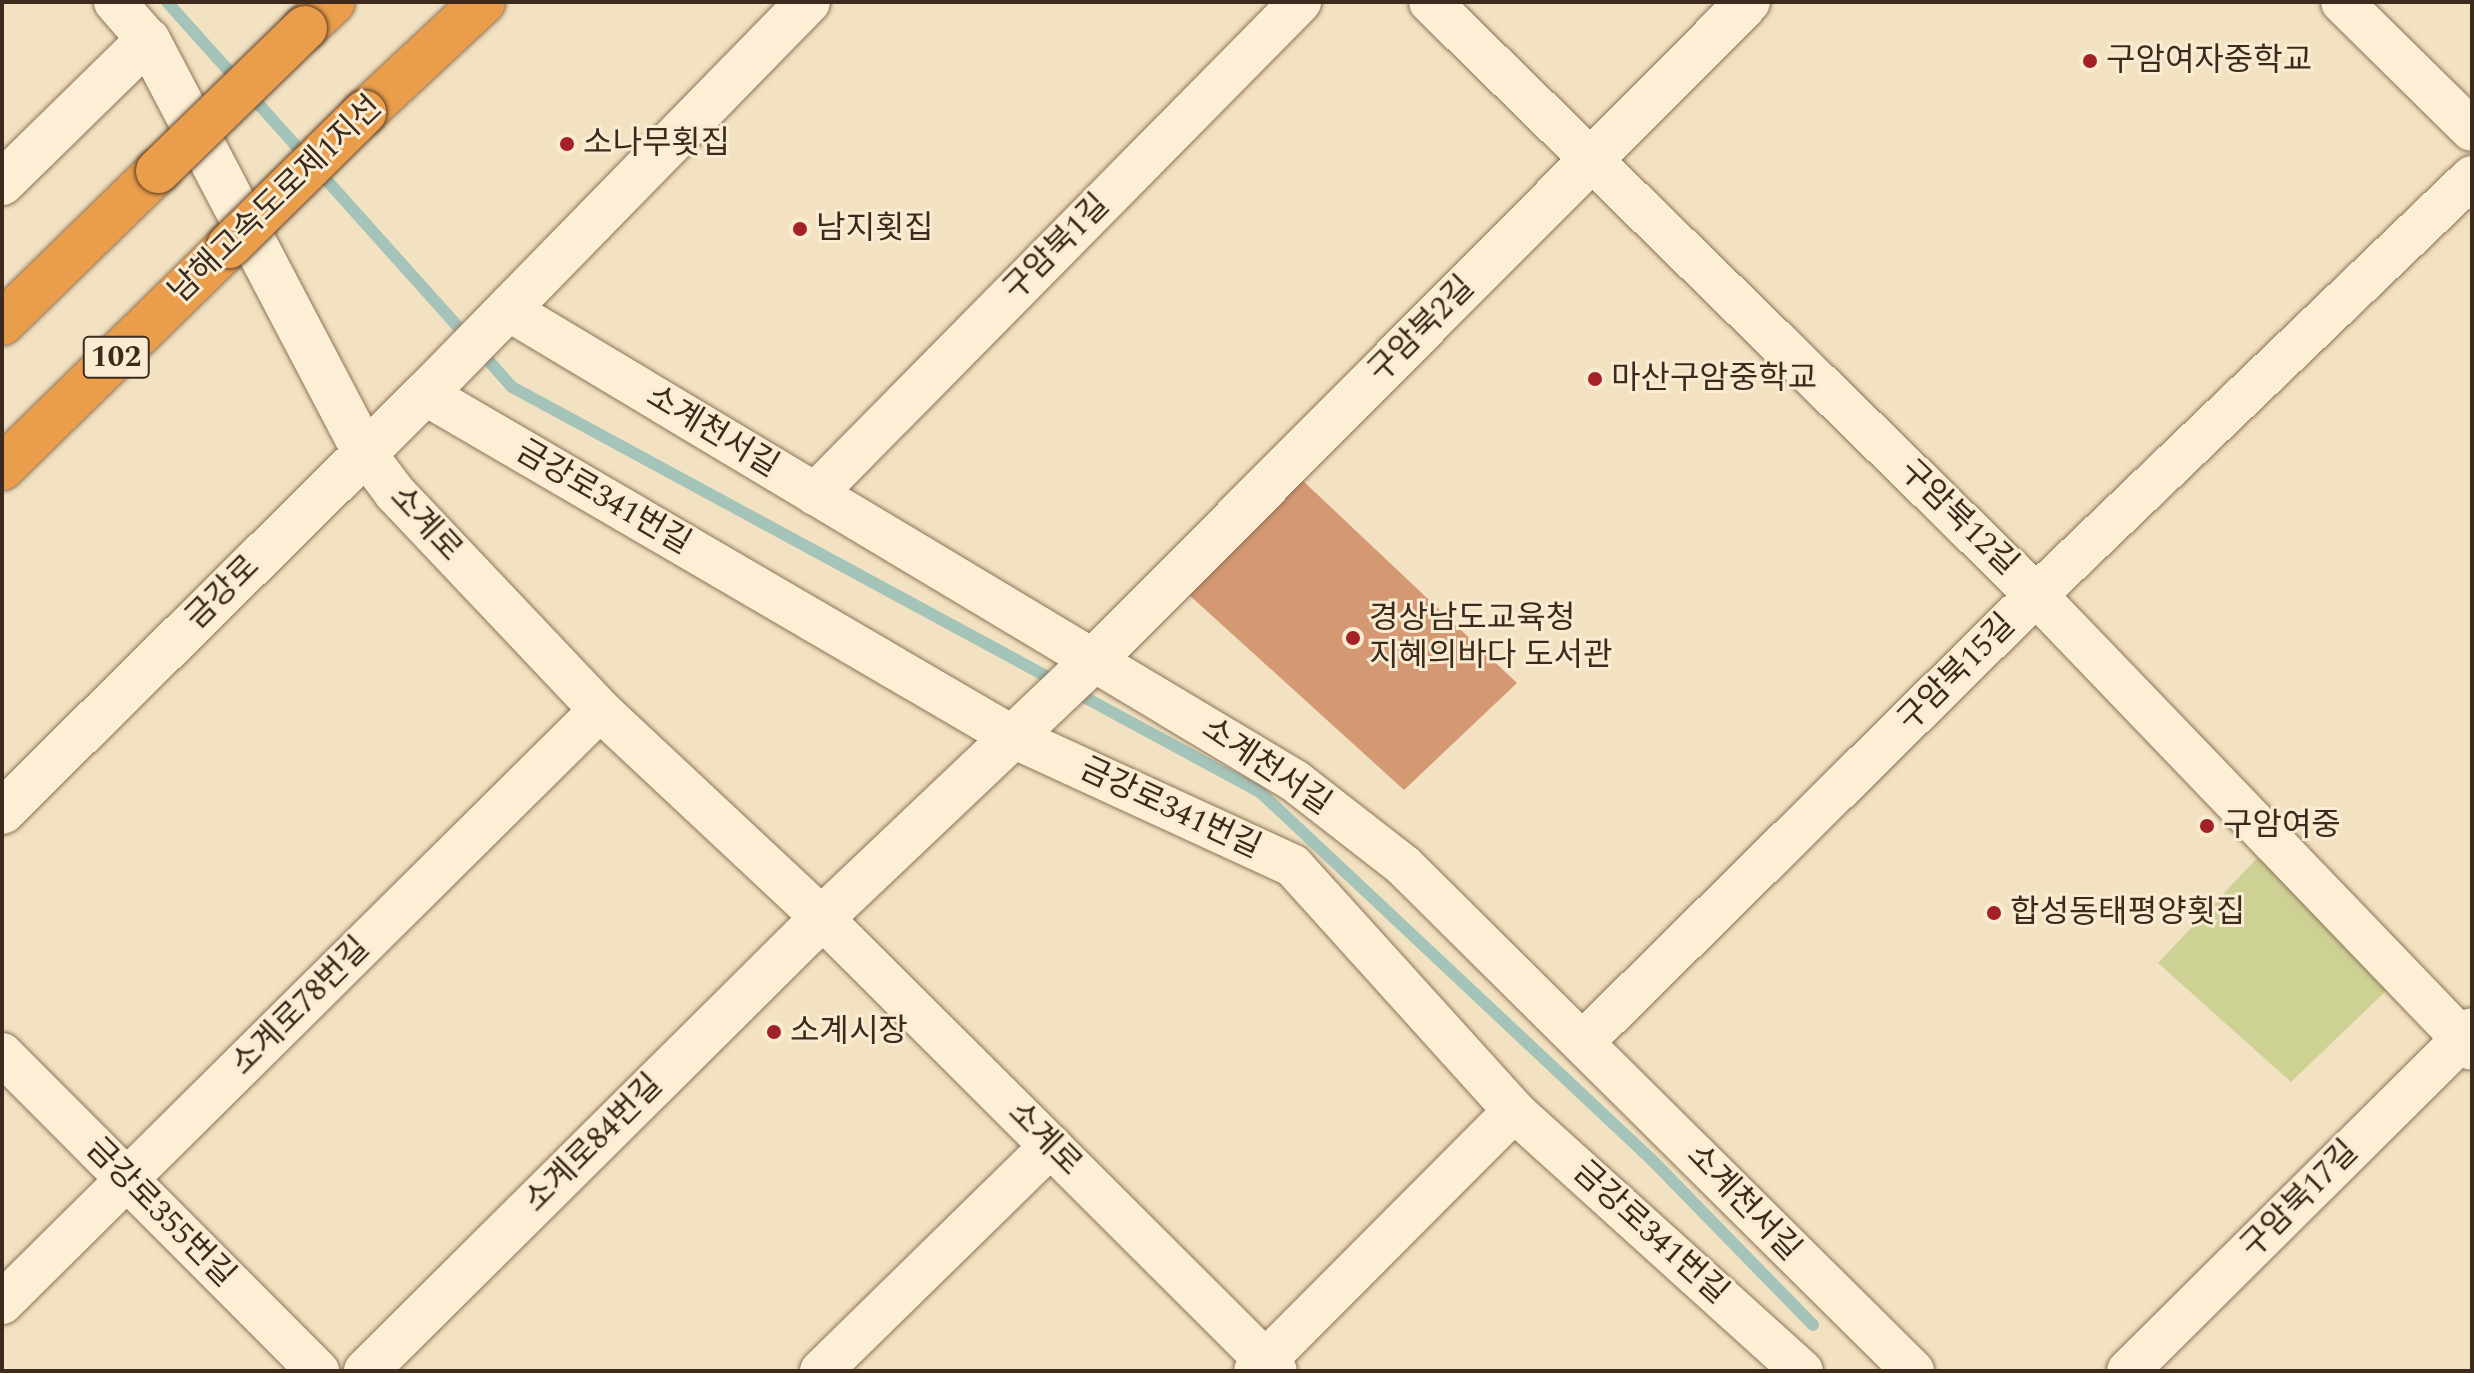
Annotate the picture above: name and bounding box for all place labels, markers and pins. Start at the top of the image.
place label: 구암여자중학교 [2106,42,2312,80]
marker: 구암여자중학교 [2081,52,2099,70]
place label: 소나무횟집 [583,125,730,163]
marker: 소나무횟집 [558,135,576,153]
place label: 남지횟집 [816,210,934,248]
marker: 남지횟집 [791,220,809,238]
place label: 마산구암중학교 [1611,360,1817,398]
marker: 마산구암중학교 [1586,370,1604,388]
place label: 경상남도교육청 지혜의바다 도서관 [1369,601,1613,676]
marker: 경상남도교육청 지혜의바다 도서관 [1344,629,1362,647]
place label: 구암여중 [2223,807,2341,845]
marker: 구암여중 [2198,817,2216,835]
place label: 합성동태평양횟집 [2010,894,2246,932]
marker: 합성동태평양횟집 [1985,904,2003,922]
place label: 소계시장 [790,1013,908,1051]
marker: 소계시장 [765,1023,783,1041]

